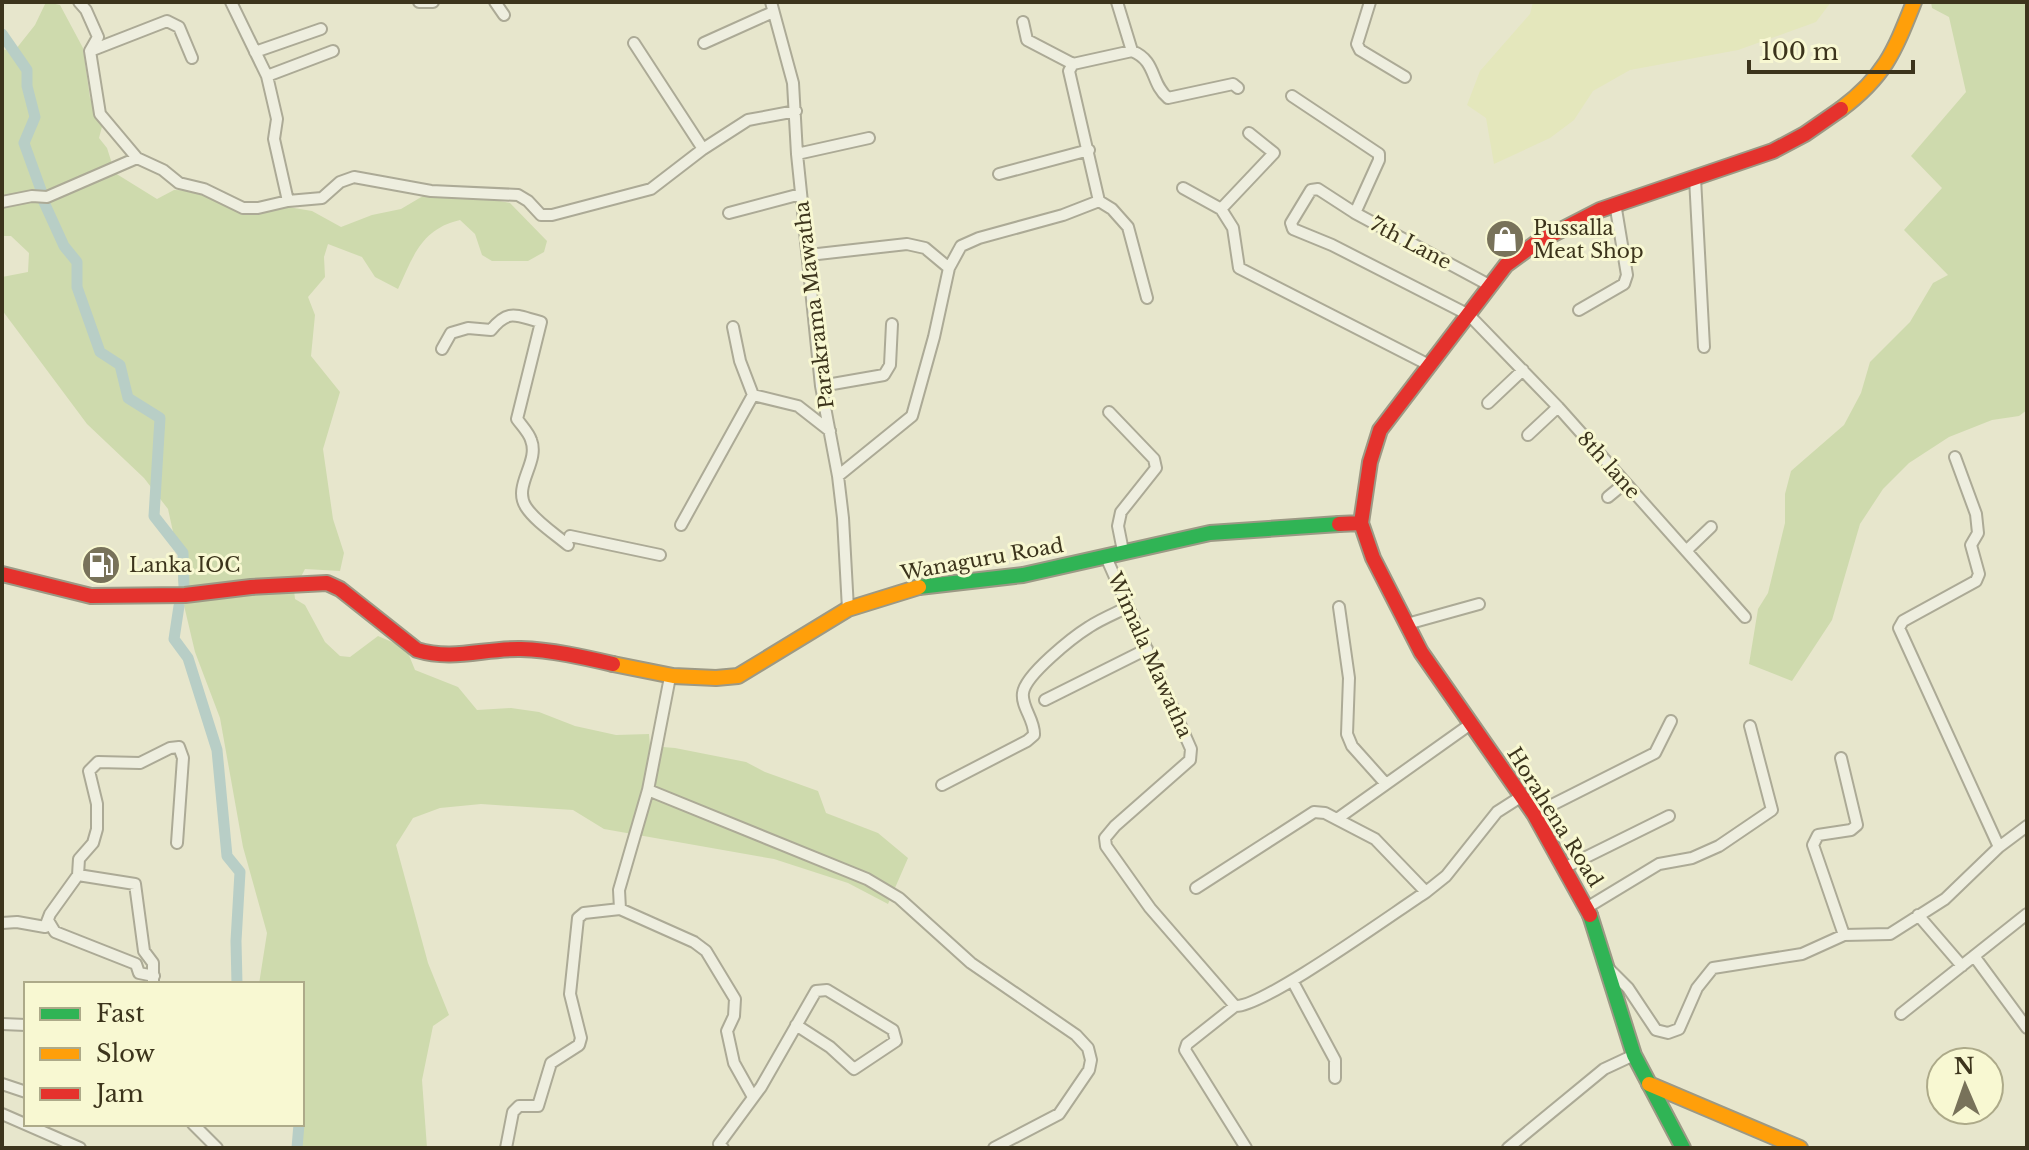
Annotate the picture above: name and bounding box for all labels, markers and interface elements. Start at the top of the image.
scale bar [1749,24,1913,74]
text: 100 m [1761,37,1839,66]
street label: Parakrama Mawatha [789,199,839,410]
street label: 7th Lane [1367,212,1455,274]
place label: Pussalla Meat Shop [1533,216,1643,263]
shop icon: Pussalla Meat Shop [1484,218,1526,260]
street label: 8th lane [1573,427,1645,503]
street label: Wanaguru Road [898,533,1065,585]
fuel station icon: Lanka IOC [80,544,122,586]
place label: Lanka IOC [129,553,240,577]
street label: Wimala Mawatha [1102,568,1198,742]
street label: Horahena Road [1502,743,1608,891]
legend [24,982,304,1126]
text: Fast [96,999,144,1028]
text: Slow [96,1039,155,1068]
north arrow [1925,1046,2005,1126]
text: N [1954,1053,1975,1080]
text: Jam [93,1079,144,1108]

